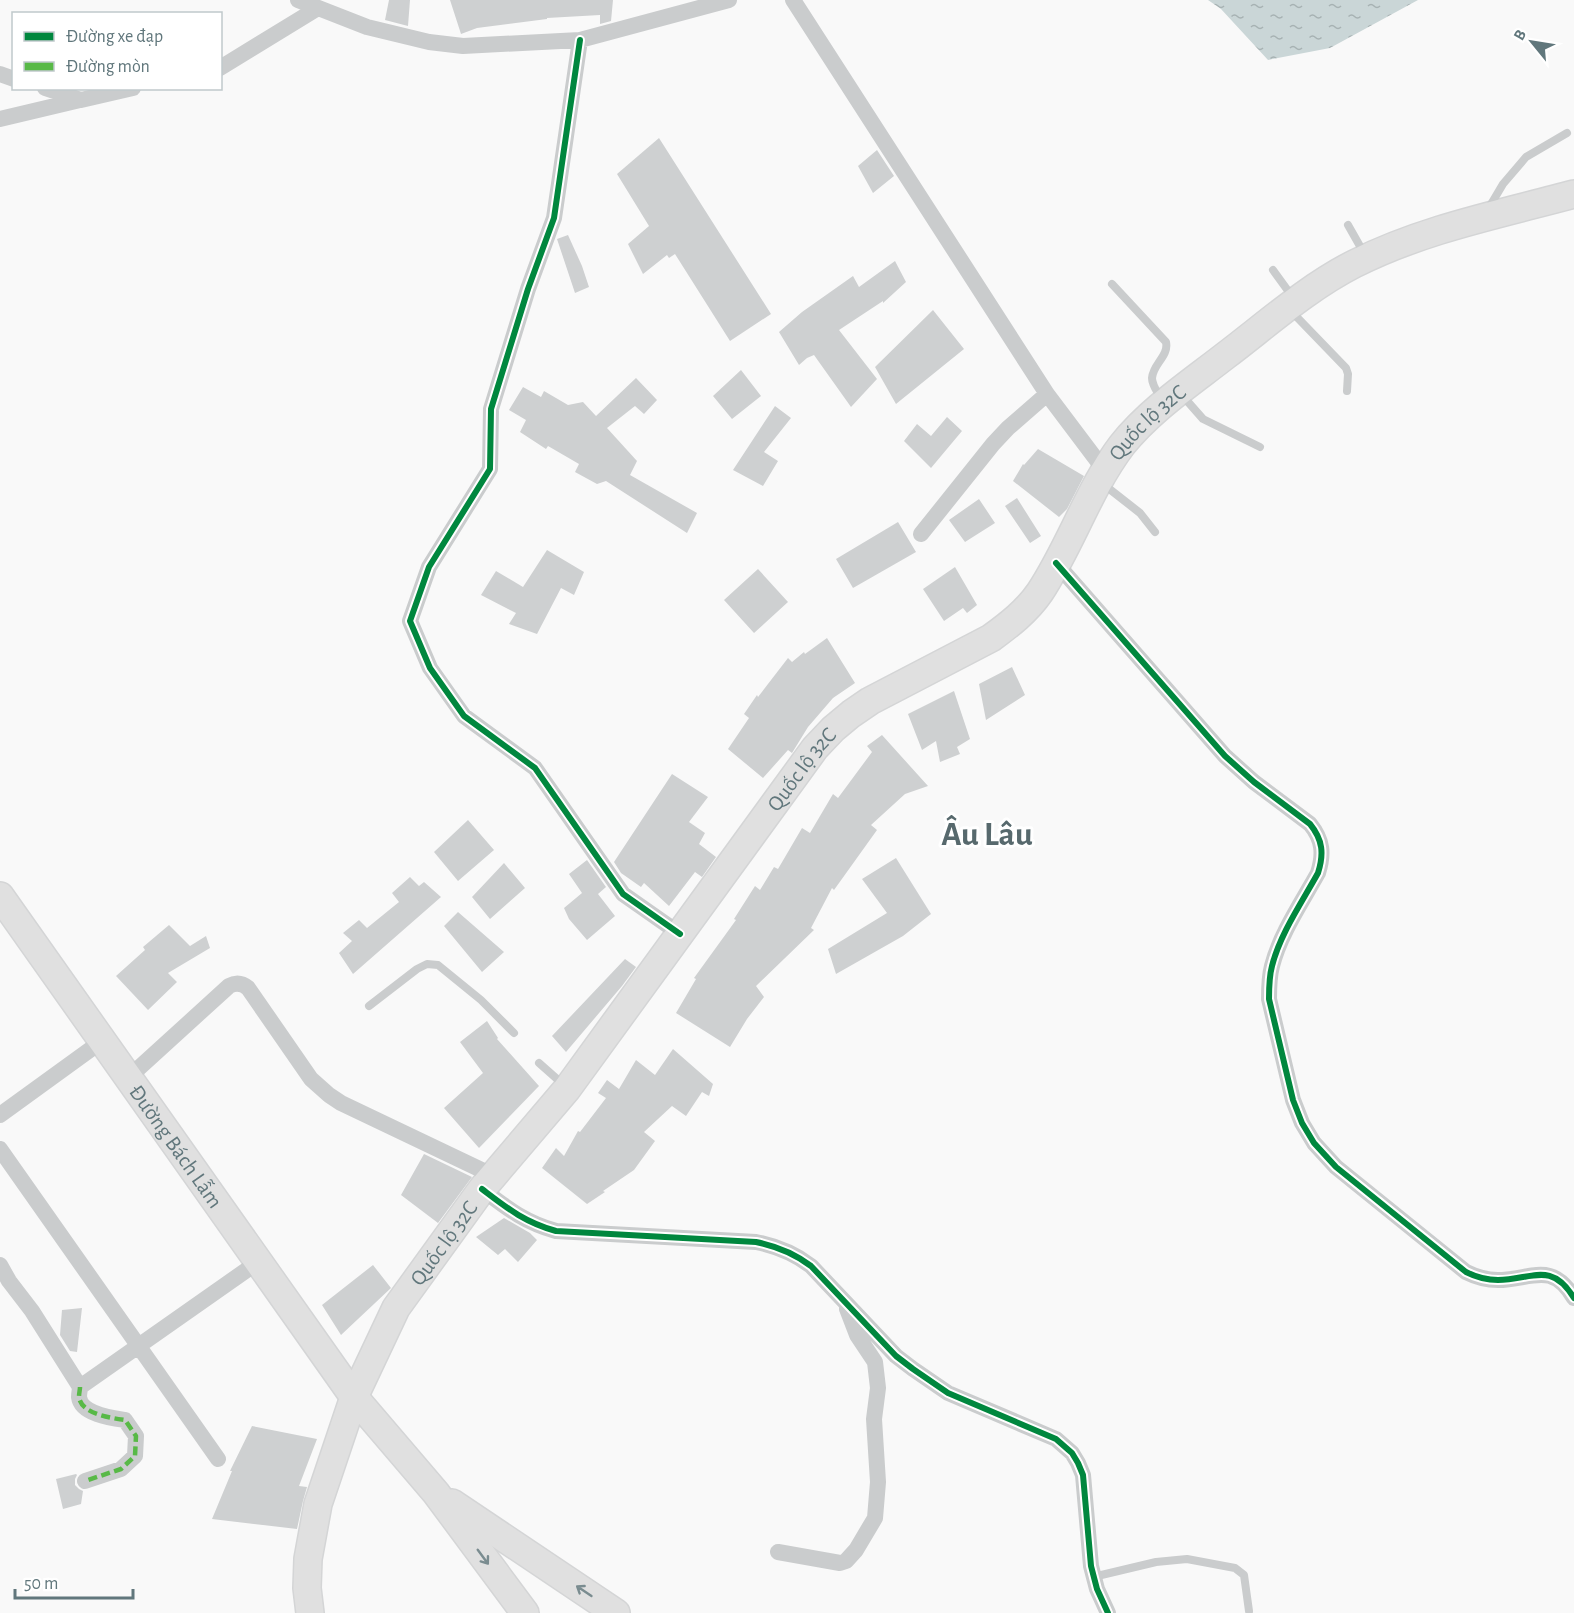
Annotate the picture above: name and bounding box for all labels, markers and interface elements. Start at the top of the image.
legend [12,12,222,90]
north arrow [1502,12,1562,72]
text: B [1511,27,1529,43]
text: Đường xe đạp [66,28,163,46]
text: Đường mòn [66,58,150,76]
street label: Quốc lộ 32C [1105,380,1190,465]
street label: Quốc lộ 32C [763,724,840,815]
district label: Âu Lâu [941,815,1033,852]
street label: Đường Bách Lẫm [125,1081,227,1212]
street label: Quốc lộ 32C [406,1197,482,1290]
one-way arrow [477,1548,490,1564]
scale bar [15,1562,134,1600]
text: 50 m [24,1575,58,1593]
one-way arrow [576,1585,593,1597]

